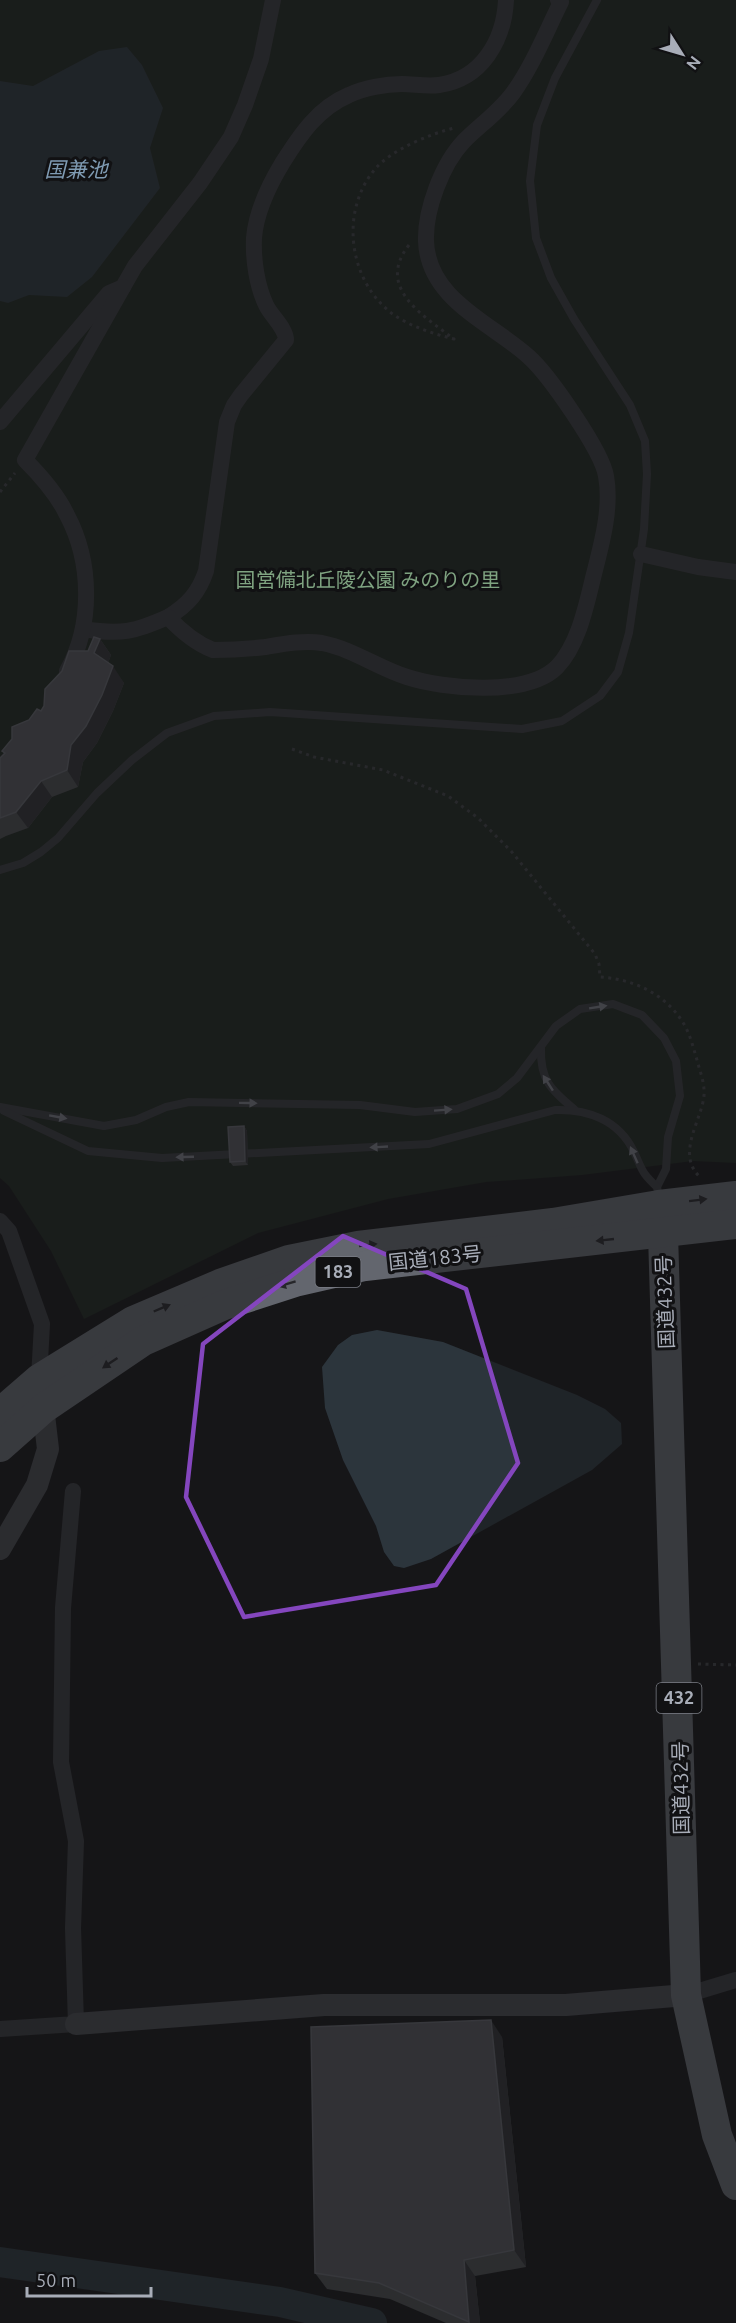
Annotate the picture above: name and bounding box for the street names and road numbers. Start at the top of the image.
street label: 国道183号 [387,1241,483,1274]
street label: 国道432号 [651,1255,678,1349]
road number: 183 [316,1257,360,1287]
road number: 432 [656,1683,702,1713]
street label: 国道432号 [668,1741,693,1835]

